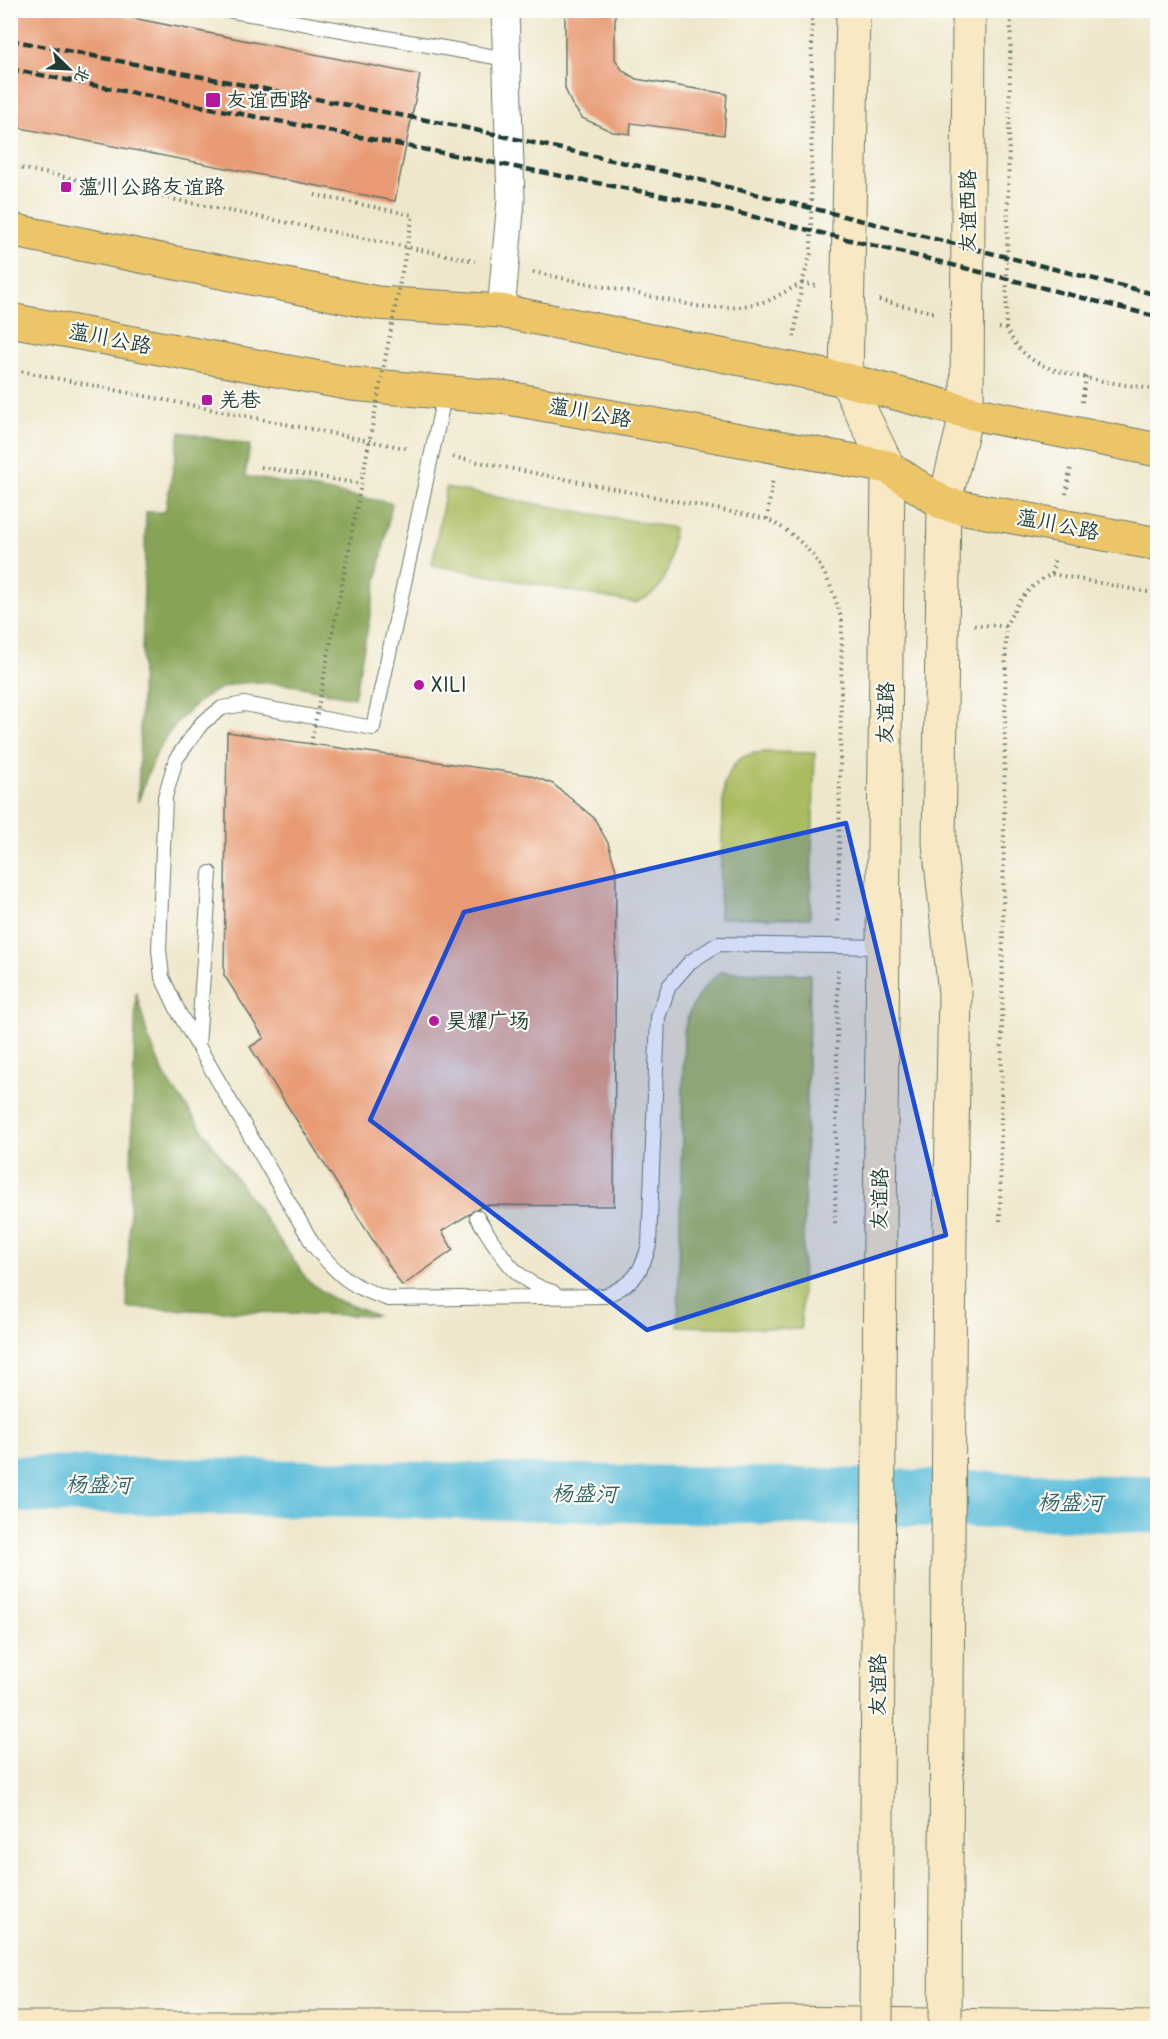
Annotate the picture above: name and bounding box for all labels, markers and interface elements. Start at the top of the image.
north arrow [39,39,99,99]
text: 北 [69,63,94,86]
place label: 友谊西路 [226,87,310,114]
marker: 友谊西路 [204,91,222,109]
street label: 友谊西路 [955,169,982,253]
place label: 蕰川公路友谊路 [78,174,225,201]
marker: 蕰川公路友谊路 [59,180,73,194]
street label: 蕰川公路 [66,318,154,360]
place label: 羌巷 [219,387,261,414]
street label: 蕰川公路 [546,392,634,434]
marker: 羌巷 [200,393,214,407]
street label: 蕰川公路 [1014,504,1102,546]
place label: XILI [431,672,467,699]
marker: XILI [412,678,426,692]
street label: 友谊路 [872,681,900,745]
place label: 昊耀广场 [446,1008,530,1035]
marker: 昊耀广场 [427,1014,441,1028]
street label: 友谊路 [866,1167,894,1231]
water label: 杨盛河 [65,1470,134,1500]
water label: 杨盛河 [551,1479,620,1509]
water label: 杨盛河 [1037,1488,1106,1518]
street label: 友谊路 [865,1654,892,1717]

